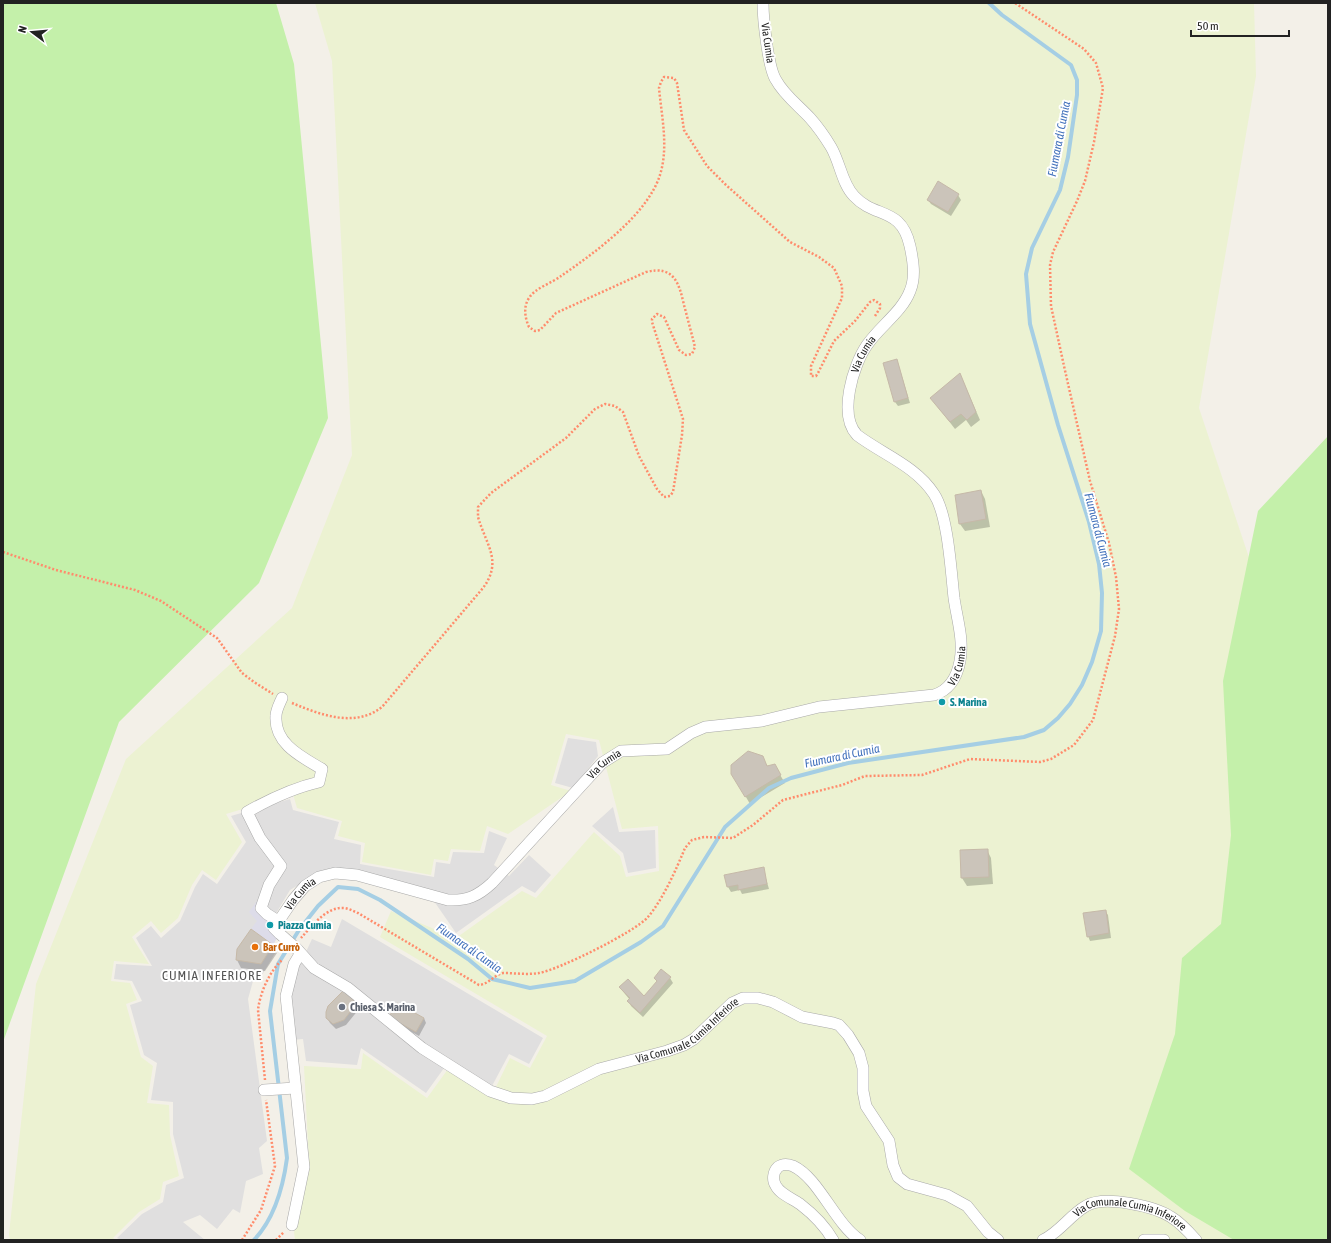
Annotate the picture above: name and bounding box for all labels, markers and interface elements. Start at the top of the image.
north arrow [12,12,52,52]
scale bar [1191,12,1289,38]
text: 50 m [1197,19,1219,33]
street label: Via Cumia [759,22,777,64]
text: N [16,24,29,34]
water label: Fiumara di Cumia [1045,100,1073,178]
street label: Via Cumia [848,333,878,374]
water label: Fiumara di Cumia [1081,491,1115,569]
street label: Via Cumia [945,646,967,688]
place label: S. Marina [950,696,987,708]
marker: S. Marina [937,697,947,707]
water label: Fiumara di Cumia [803,741,881,771]
street label: Via Cumia [585,747,623,781]
street label: Via Cumia [282,875,318,912]
place label: Piazza Cumia [278,919,331,931]
marker: Piazza Cumia [265,920,275,930]
water label: Fiumara di Cumia [434,920,505,976]
place label: Bar Currò [263,941,300,953]
marker: Bar Currò [250,942,260,952]
district label: CUMIA INFERIORE [162,968,262,983]
street label: Via Comunale Cumia Inferiore [634,995,740,1065]
place label: Chiesa S. Marina [350,1001,415,1013]
marker: Chiesa S. Marina [337,1002,347,1012]
street label: Via Comunale Cumia Inferiore [1071,1195,1189,1233]

